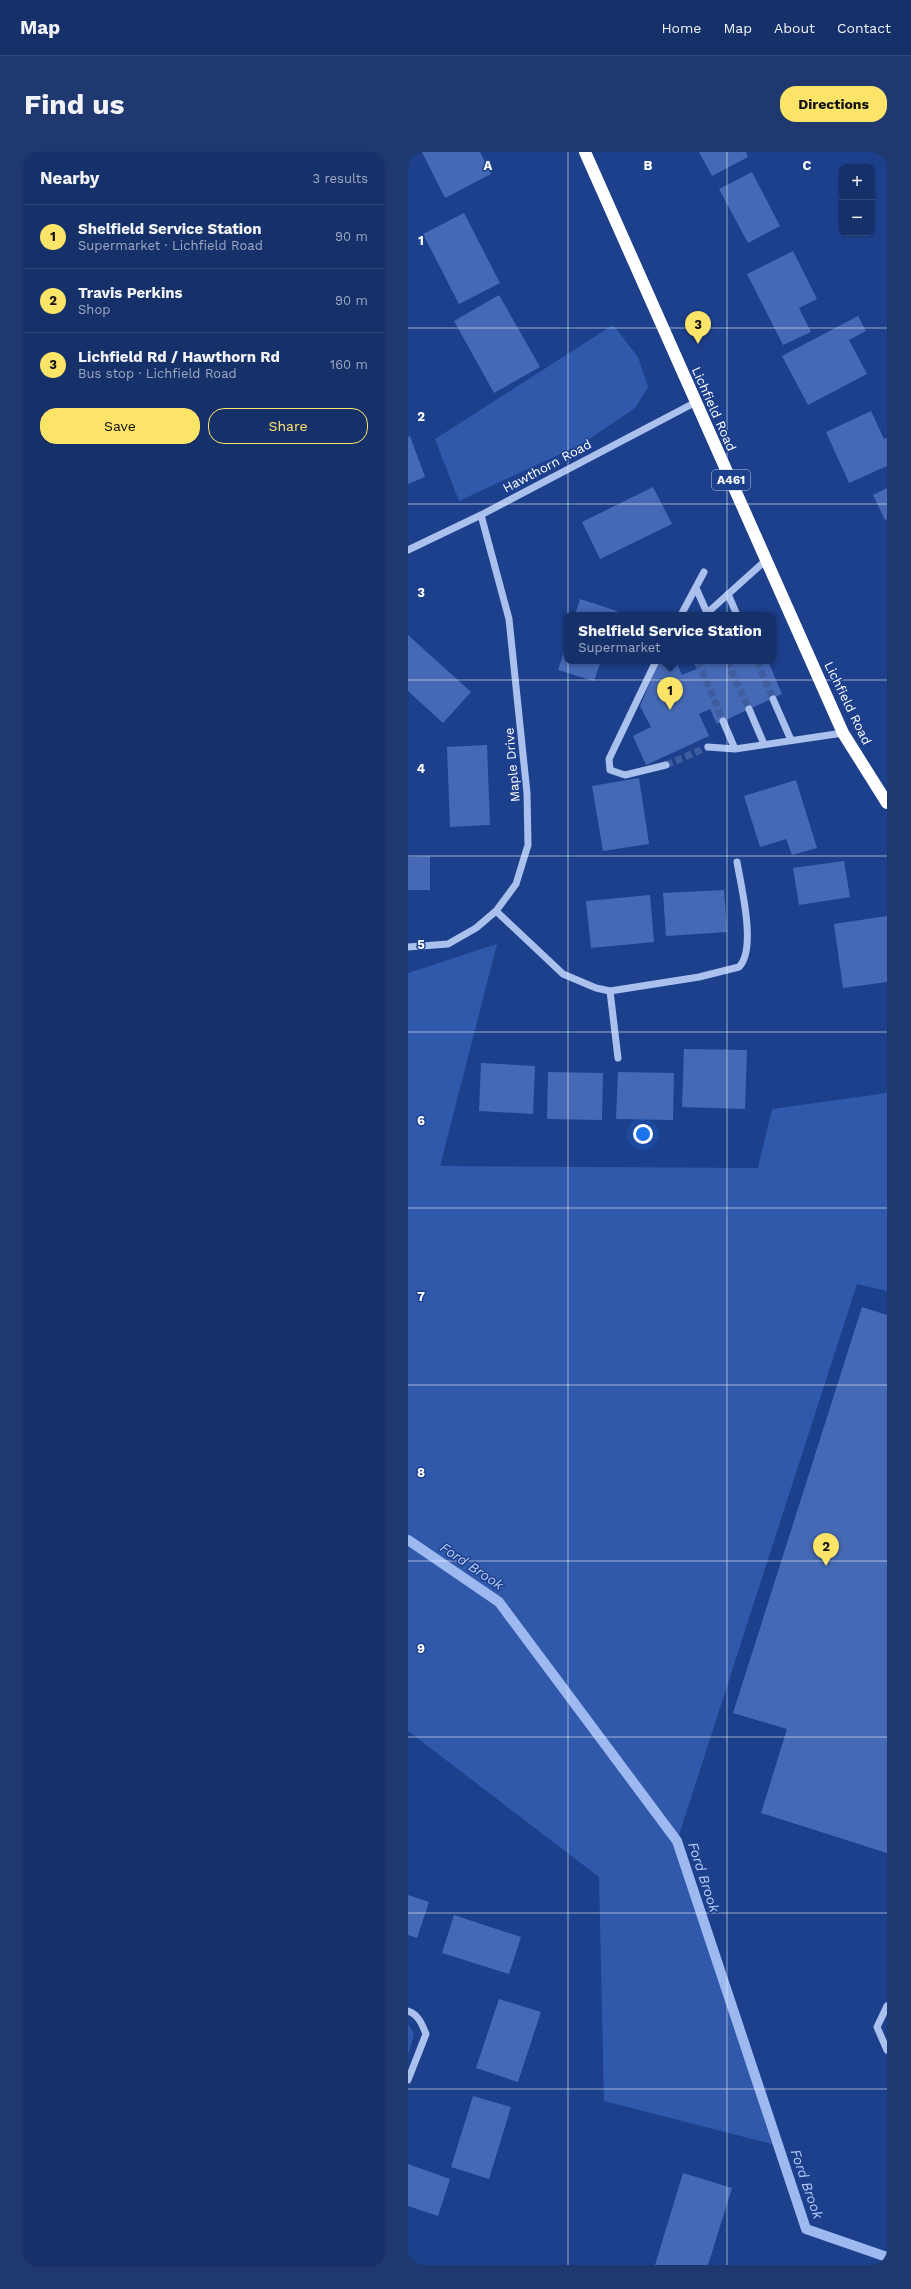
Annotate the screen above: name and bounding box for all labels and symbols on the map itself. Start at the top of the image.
text: A [484,158,493,173]
text: B [644,158,653,173]
text: C [803,158,812,173]
text: 1 [418,233,424,248]
pin: 3 [685,311,711,344]
street label: Lichfield Road [689,364,739,454]
text: 2 [417,409,425,424]
street label: Hawthorn Road [500,436,594,496]
road number: A461 [712,470,750,490]
text: 3 [417,585,425,600]
street label: Lichfield Road [821,659,875,747]
pin: 1 [657,677,683,710]
street label: Maple Drive [501,727,523,803]
text: 4 [417,761,426,776]
text: 5 [417,937,425,952]
text: 6 [417,1113,425,1128]
your location [633,1124,653,1144]
text: 7 [417,1289,425,1304]
text: 8 [417,1465,425,1480]
pin: 2 [813,1533,839,1566]
water label: Ford Brook [437,1539,507,1593]
text: 9 [417,1641,425,1656]
water label: Ford Brook [685,1840,723,1914]
water label: Ford Brook [788,2147,827,2221]

